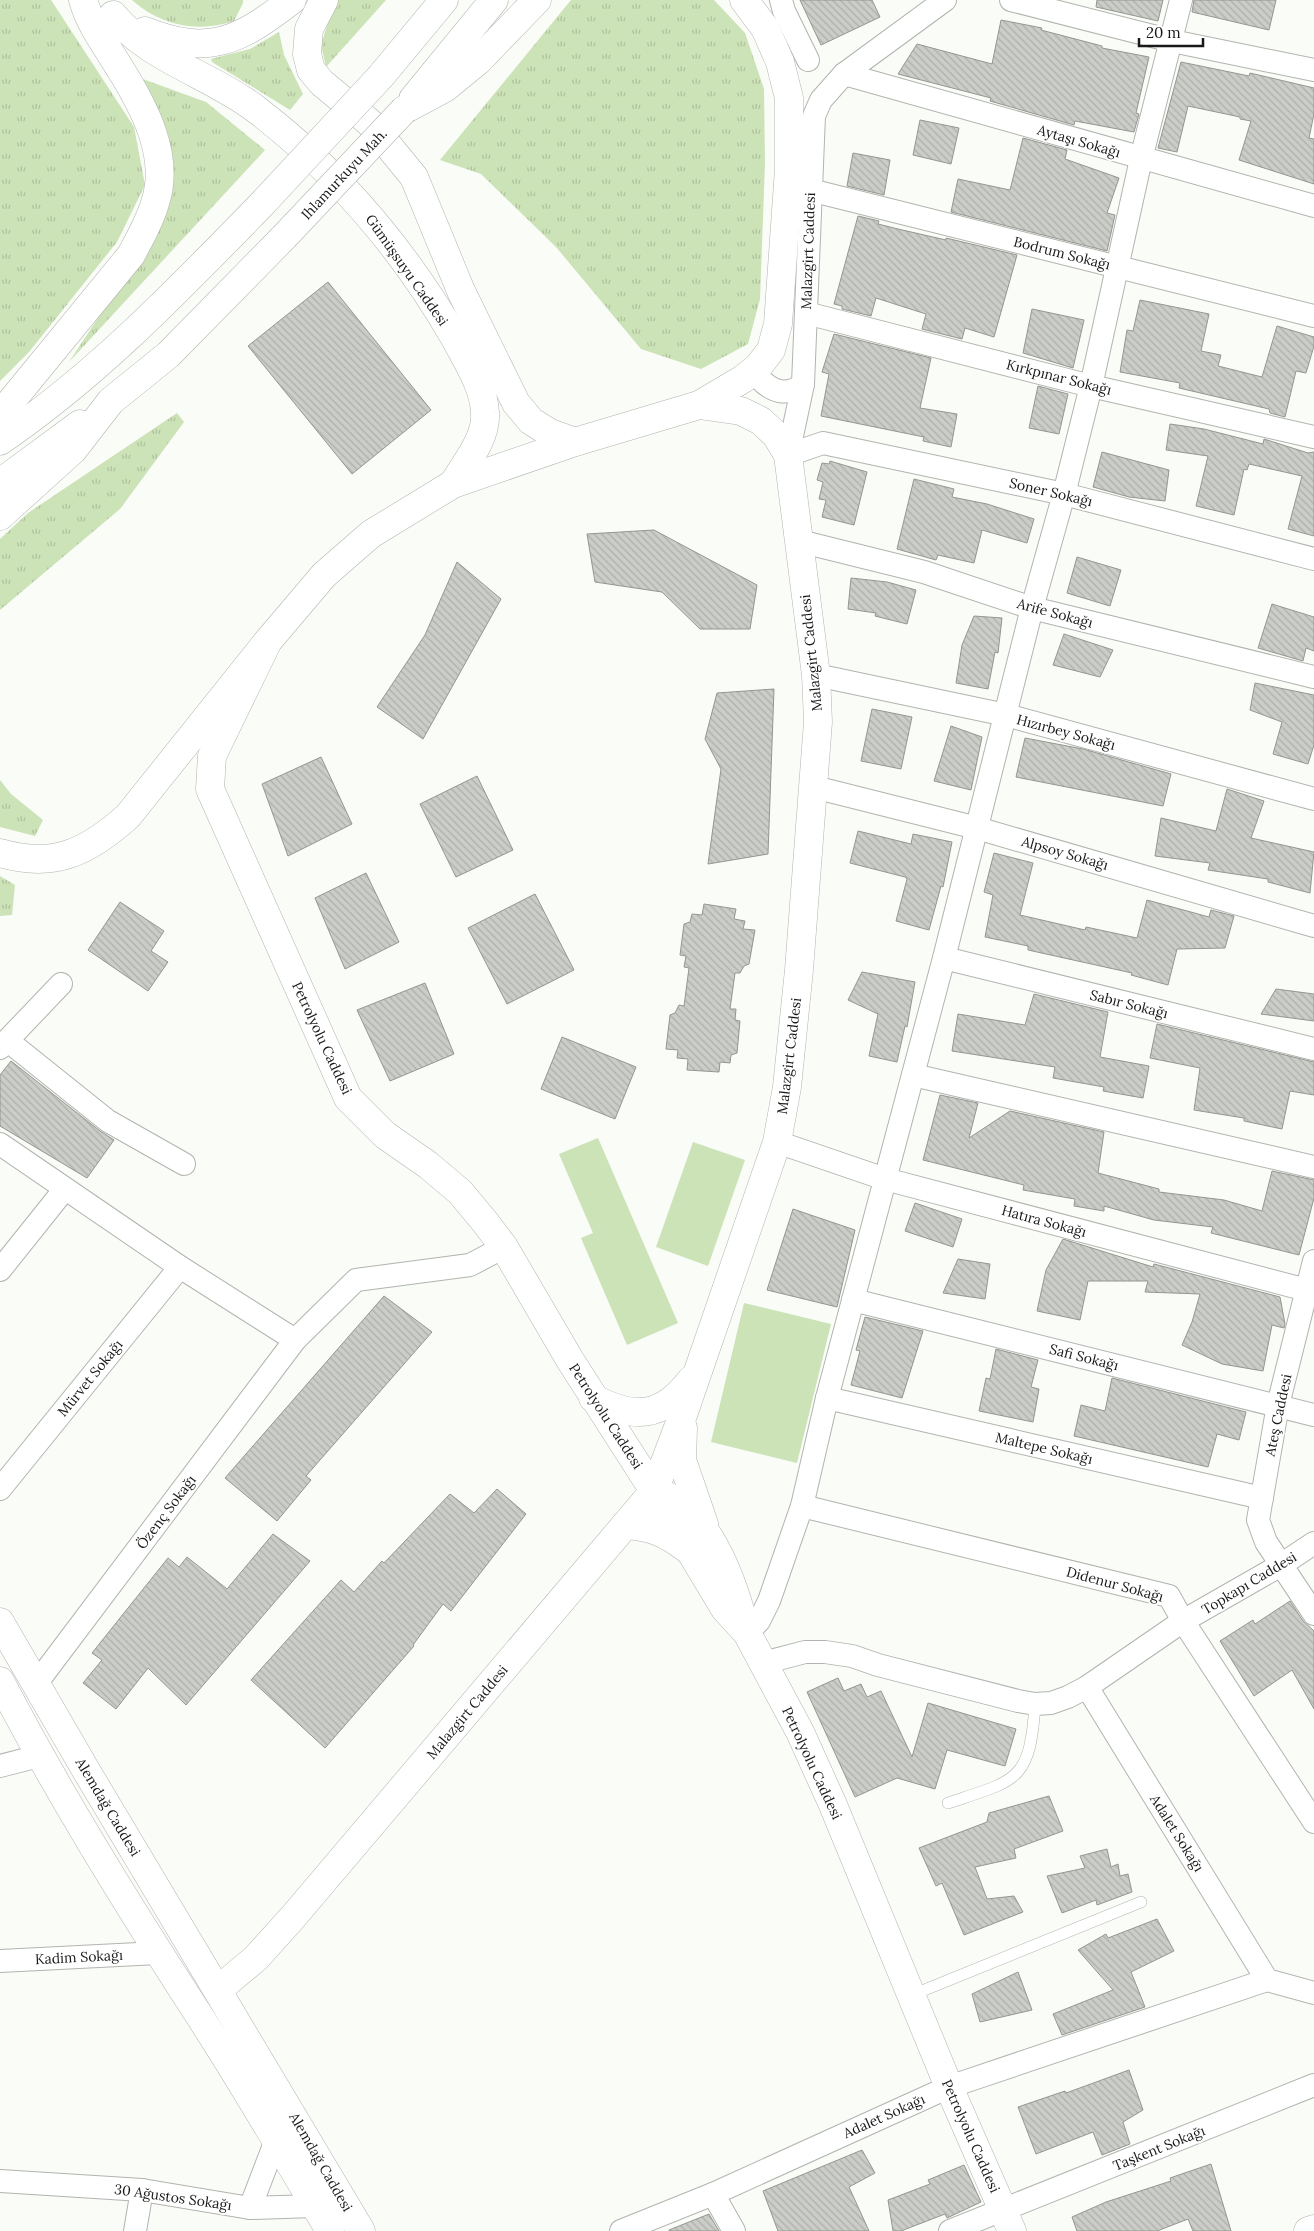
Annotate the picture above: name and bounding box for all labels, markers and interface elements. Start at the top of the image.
scale bar [1139,15,1203,47]
text: 20 m [1146,23,1181,42]
street label: Aytaşı Sokağı [1034,120,1123,161]
street label: Ihlamurkuyu Mah. [297,125,391,223]
street label: Malazgirt Caddesi [797,192,819,310]
street label: Gümüşsuyu Caddesi [362,211,452,329]
street label: Bodrum Sokağı [1012,232,1112,274]
street label: Kırkpınar Sokağı [1005,355,1113,399]
street label: Soner Sokağı [1008,474,1094,510]
street label: Malazgirt Caddesi [796,594,826,712]
street label: Arife Sokağı [1014,594,1095,632]
street label: Hızırbey Sokağı [1015,710,1117,754]
street label: Alpsoy Sokağı [1019,832,1111,874]
street label: Petrolyolu Caddesi [288,979,356,1097]
street label: Sabır Sokağı [1088,986,1170,1022]
street label: Malazgirt Caddesi [773,997,805,1115]
street label: Hatıra Sokağı [1000,1201,1088,1241]
street label: Mürvet Sokağı [53,1336,127,1420]
street label: Safi Sokağı [1048,1340,1120,1374]
street label: Petrolyolu Caddesi [565,1360,647,1472]
street label: Ateş Caddesi [1260,1372,1296,1459]
street label: Maltepe Sokağı [994,1428,1095,1468]
street label: Özenç Sokağı [132,1471,200,1553]
street label: Topkapı Caddesi [1198,1548,1300,1618]
street label: Didenur Sokağı [1064,1562,1166,1606]
street label: Malazgirt Caddesi [422,1661,512,1763]
street label: Petrolyolu Caddesi [778,1704,846,1822]
street label: Alemdağ Caddesi [71,1754,144,1859]
street label: Adalet Sokağı [1146,1790,1208,1875]
street label: Kadim Sokağı [35,1946,124,1968]
street label: Petrolyolu Caddesi [938,2077,1004,2196]
street label: Adalet Sokağı [839,2090,928,2142]
street label: Alemdağ Caddesi [285,2108,357,2215]
street label: Taşkent Sokağı [1110,2121,1208,2175]
street label: 30 Ağustos Sokağı [113,2180,233,2214]

